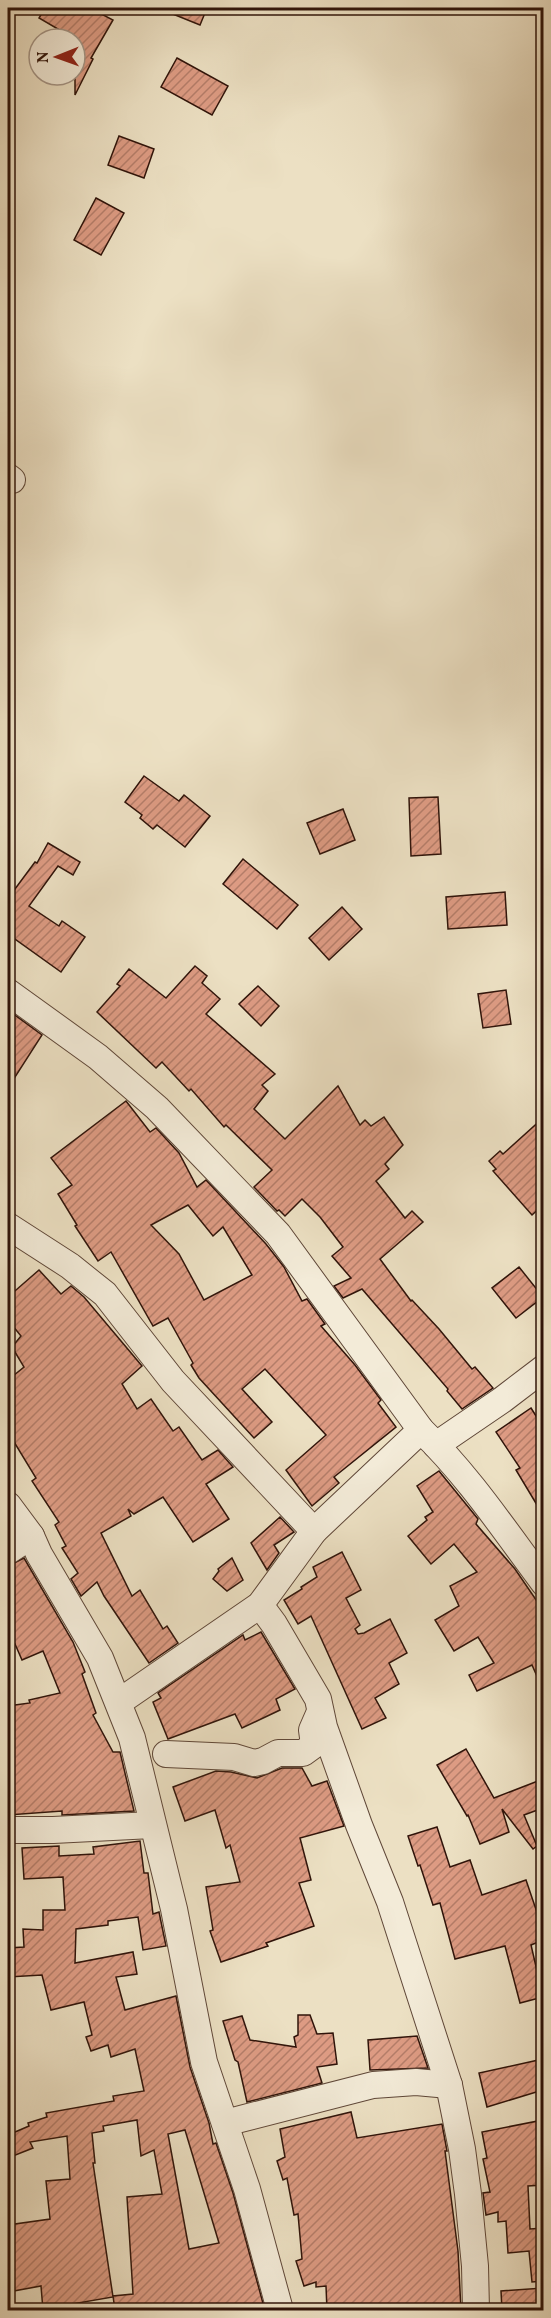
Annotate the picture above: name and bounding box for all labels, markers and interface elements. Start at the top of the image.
north arrow [27,27,87,87]
text: N [33,51,55,63]

